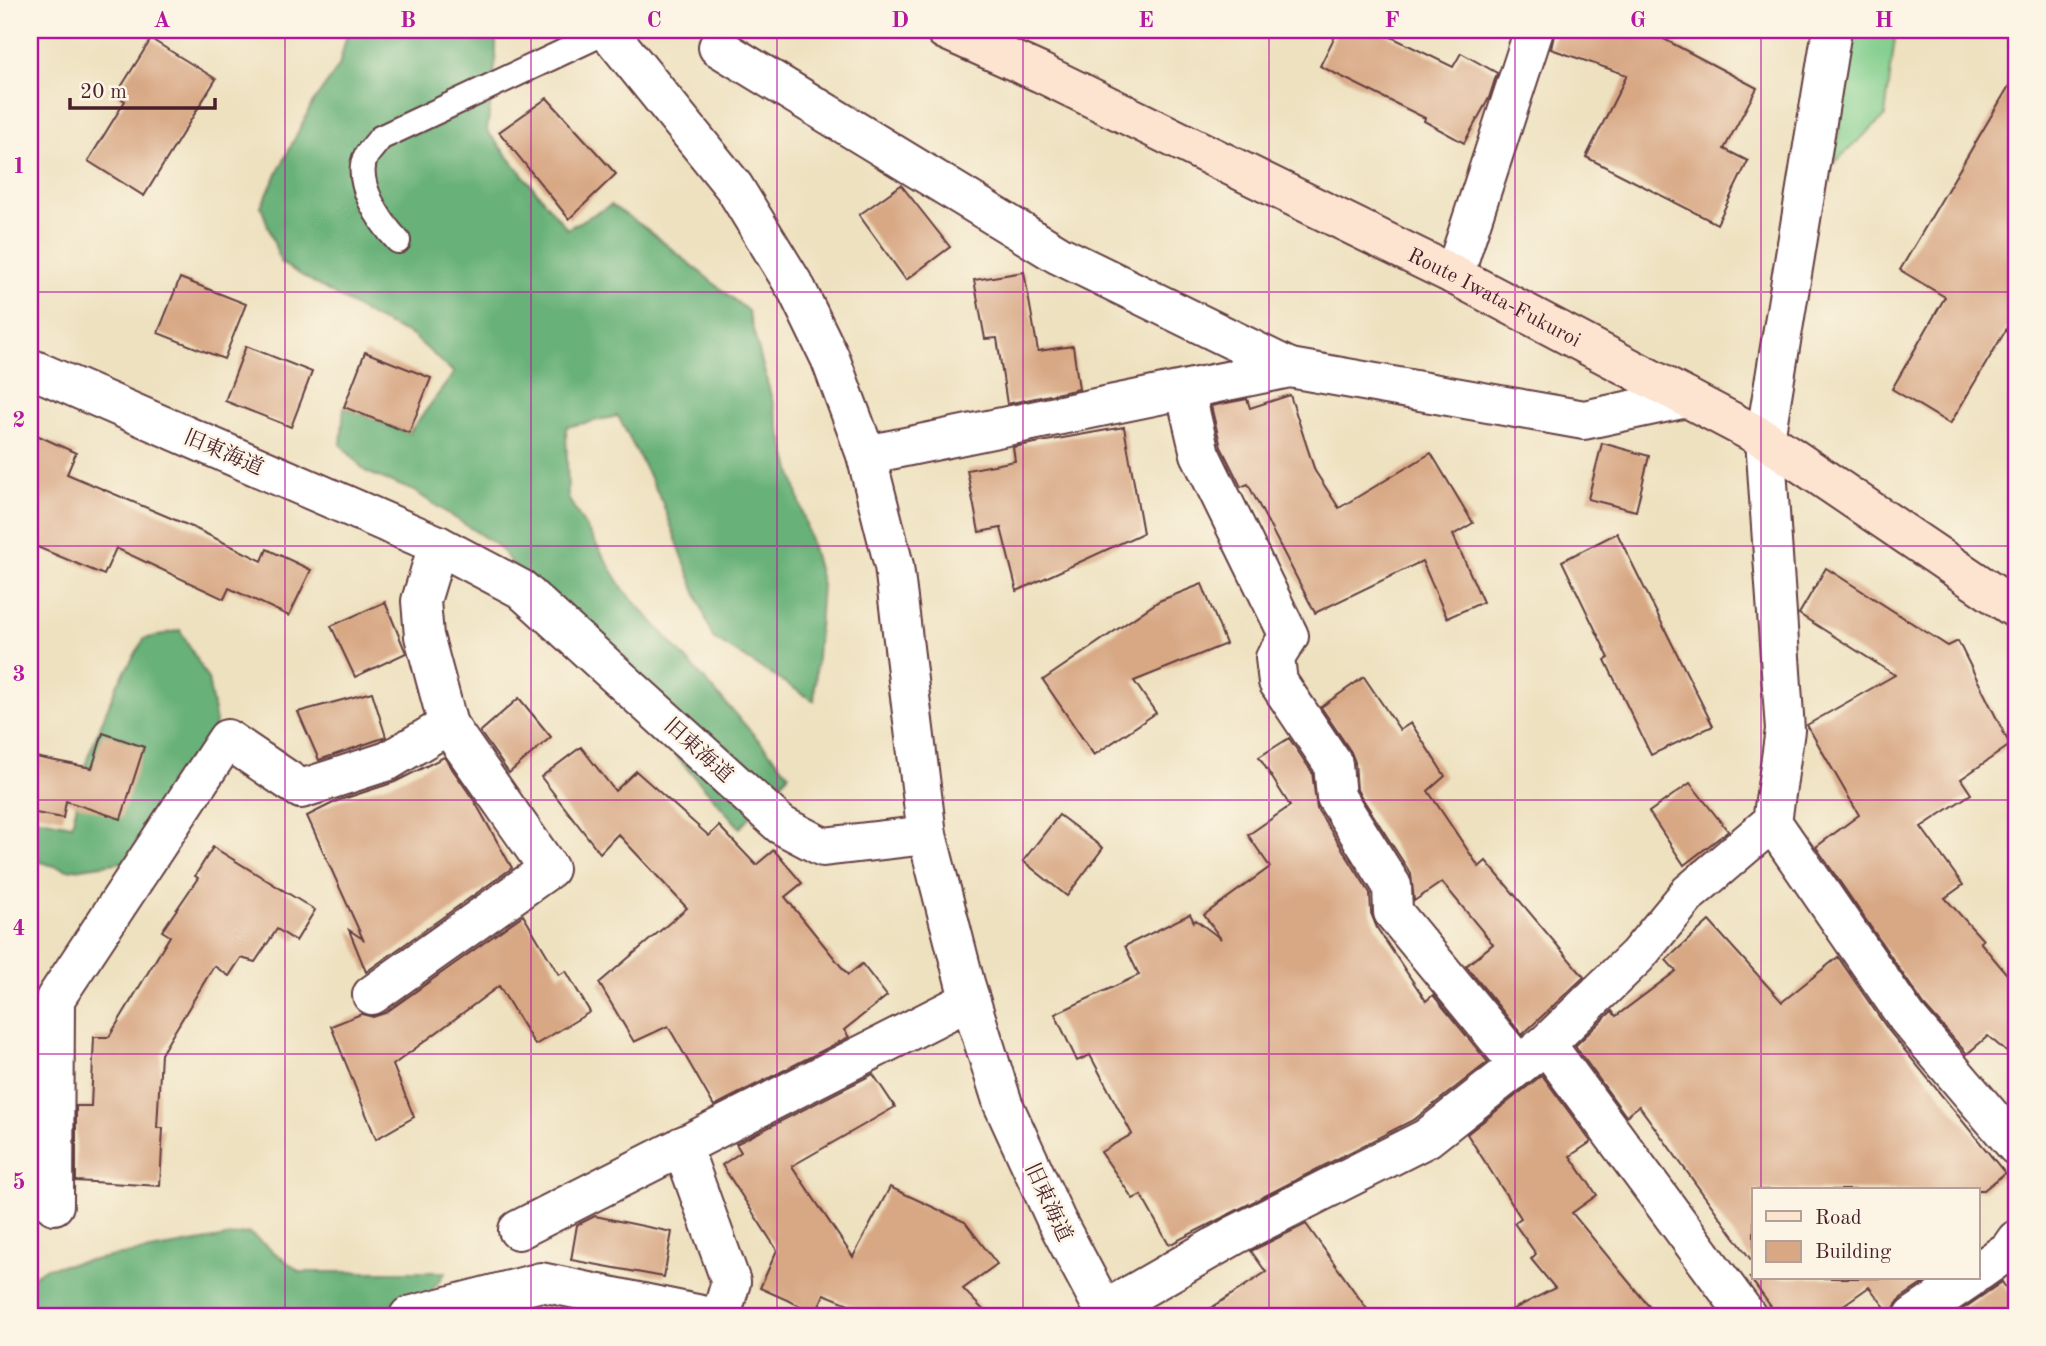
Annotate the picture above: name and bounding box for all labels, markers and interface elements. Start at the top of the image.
text: A [153,9,171,32]
text: B [400,9,416,32]
text: C [646,9,662,32]
text: D [891,9,909,32]
text: E [1138,9,1154,32]
text: F [1384,9,1400,32]
text: G [1630,9,1646,32]
text: H [1875,9,1893,32]
scale bar [70,66,215,110]
text: 20 m [80,82,127,103]
text: 1 [12,155,26,178]
street label: Route Iwata-Fukuroi [1404,245,1584,352]
text: 2 [12,409,26,432]
street label: 旧東海道 [181,425,267,479]
text: 3 [12,663,26,686]
street label: 旧東海道 [660,714,738,787]
text: 4 [12,917,26,940]
street label: 旧東海道 [1020,1159,1077,1245]
text: 5 [12,1171,26,1194]
legend [1752,1188,1980,1280]
text: Road [1815,1208,1862,1229]
text: Building [1815,1242,1892,1263]

